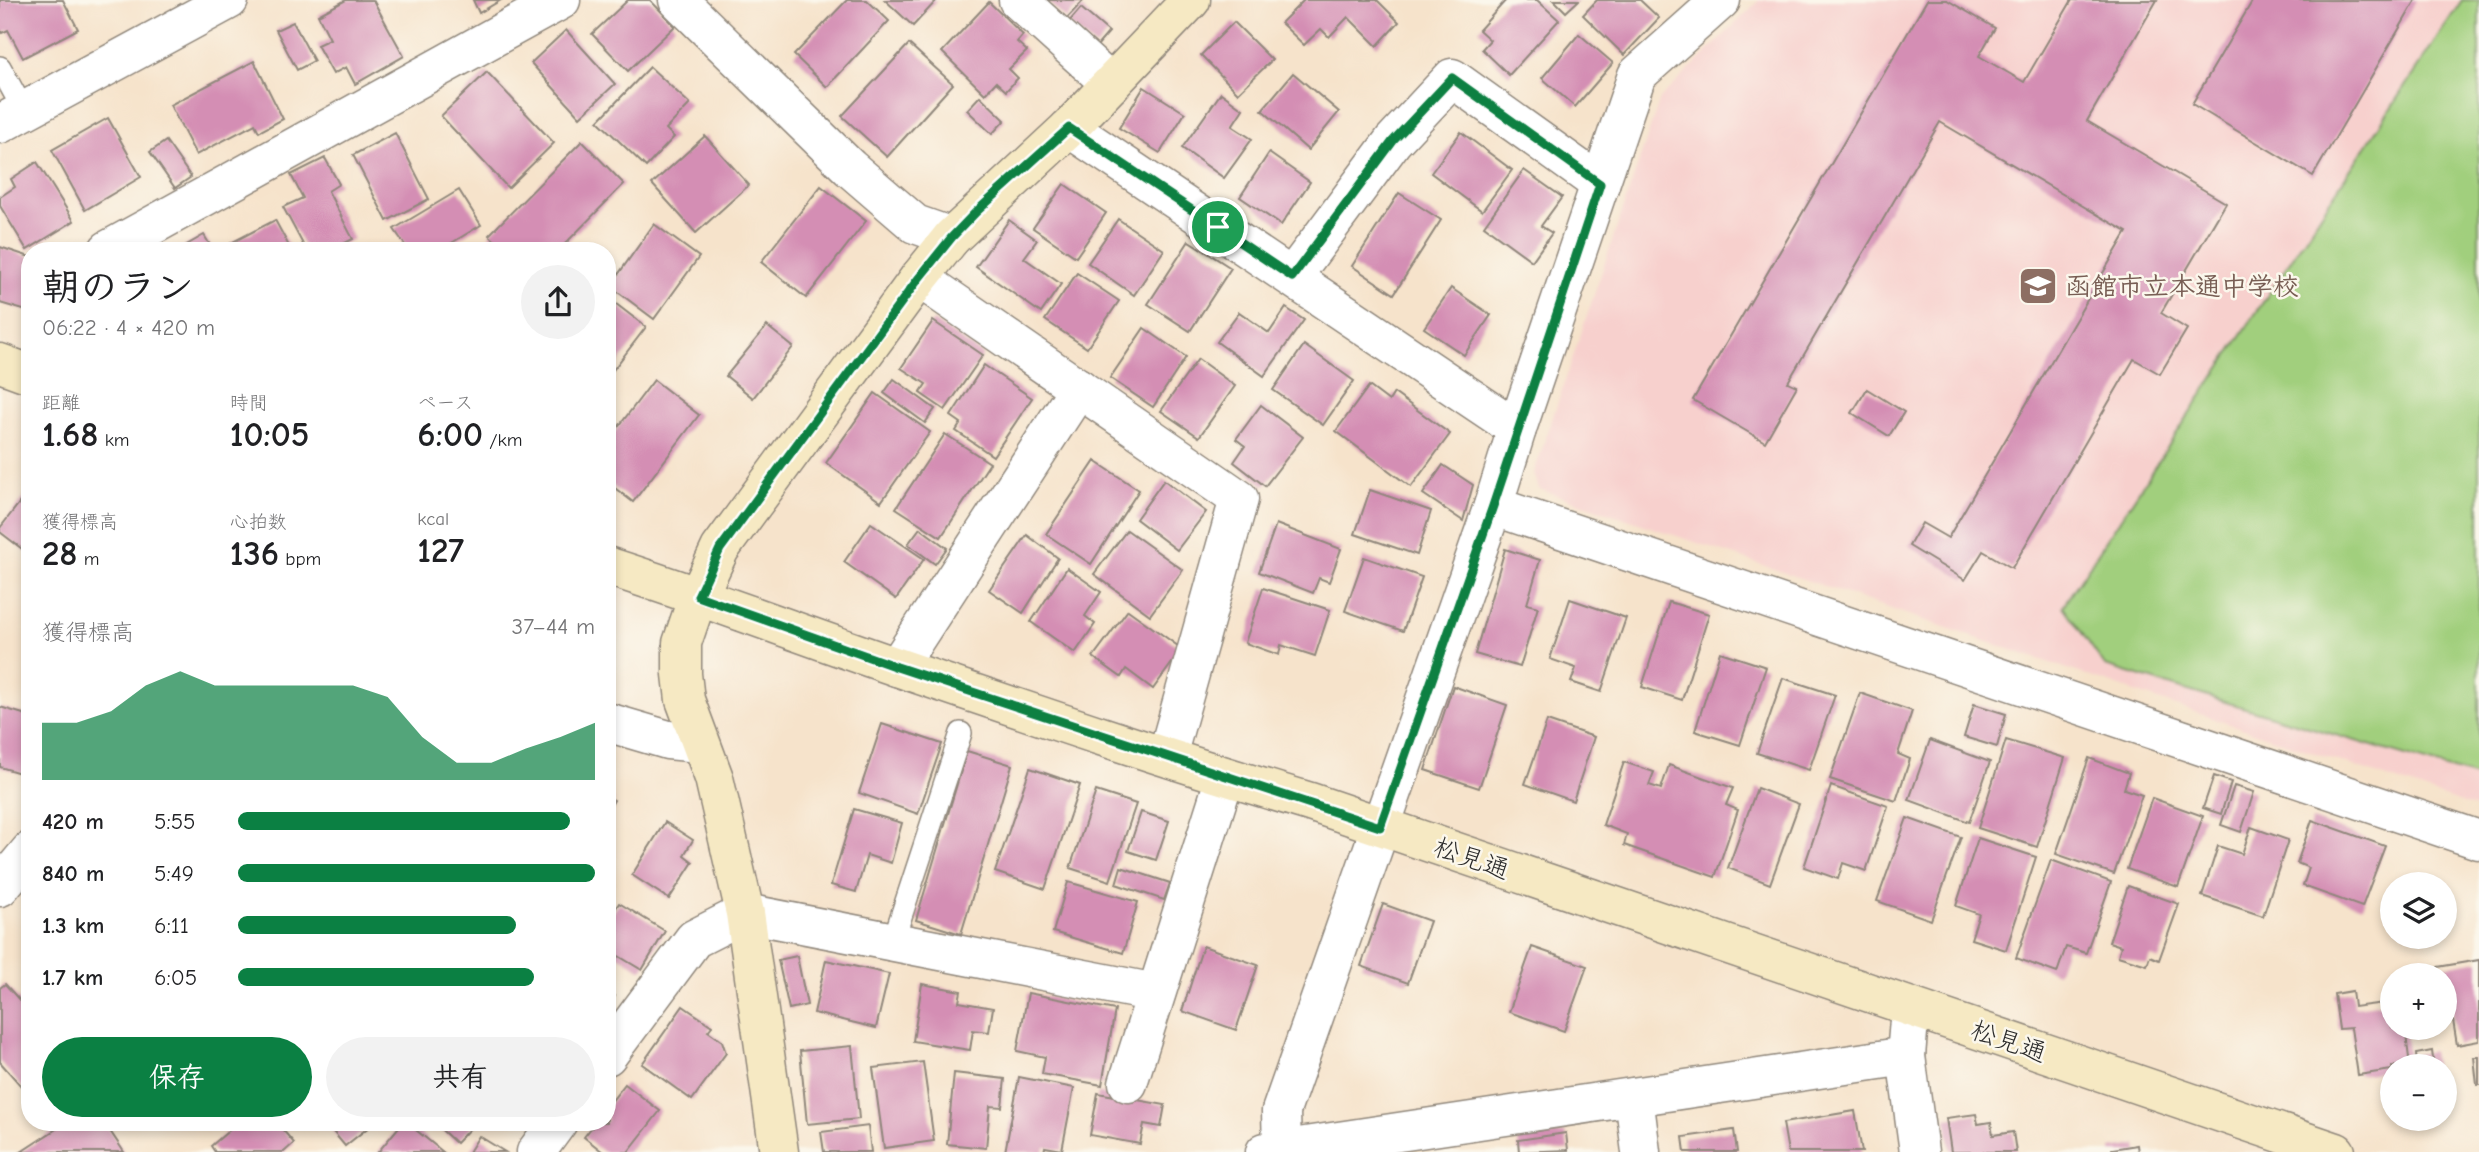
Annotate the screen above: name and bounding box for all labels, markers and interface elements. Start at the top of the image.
pin [1188,197,1248,257]
icon: arrive [1199,208,1237,246]
button: share [521,265,595,339]
school or university icon: 函館市立本通中学校 [2017,265,2059,307]
text: 朝のラン [42,266,194,310]
place label: 函館市立本通中学校 [2065,272,2299,302]
text: 06:22 · 4 × 420 m [42,314,215,341]
text: 距離 [42,392,80,414]
text: 時間 [230,392,268,414]
text: ペース [417,392,473,414]
text: 1.68 [42,414,98,455]
text: 10:05 [230,414,309,455]
text: 6:00 [417,414,483,455]
text: km [98,429,130,451]
text: /km [483,429,522,451]
text: kcal [417,508,449,530]
text: 獲得標高 [42,511,118,533]
text: 心拍数 [230,511,287,533]
text: 127 [417,530,464,571]
text: 28 [42,533,77,574]
text: 136 [230,533,279,574]
text: m [77,548,99,570]
text: bpm [279,548,321,570]
text: 37–44 m [512,613,595,640]
text: 獲得標高 [42,619,134,646]
text: 420 m [42,808,104,835]
text: 5:55 [154,808,196,835]
street label: 松見通 [1430,832,1513,886]
text: 840 m [42,860,104,887]
text: 5:49 [154,860,194,887]
map controls [2380,872,2457,1131]
button: layers [2380,872,2457,949]
text: 1.3 km [42,912,104,939]
text: 6:11 [154,912,189,939]
button: + [2380,963,2457,1040]
text: 1.7 km [42,964,103,991]
text: 6:05 [154,964,197,991]
street label: 松見通 [1967,1015,2050,1069]
button: 保存 [42,1037,312,1117]
button: 共有 [326,1037,595,1117]
button: − [2380,1054,2457,1131]

